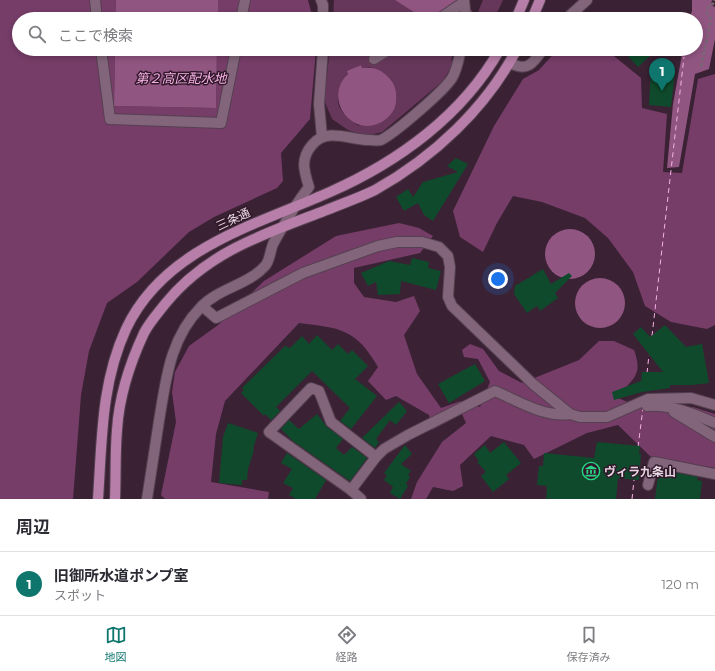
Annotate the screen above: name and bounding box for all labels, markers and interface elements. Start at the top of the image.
search box [12,12,703,56]
icon: search [26,23,48,45]
text: ここで検索 [58,26,133,45]
pin: 1 [649,58,675,91]
water label: 第２高区配水地 [135,70,228,86]
street label: 三条通 [214,205,252,233]
your location [488,269,508,289]
museum icon: ヴィラ九条山 [581,461,601,481]
place label: ヴィラ九条山 [604,464,676,479]
text: 周辺 [16,517,50,537]
text: 旧御所水道ポンプ室 [54,566,189,585]
text: 1 [26,576,32,592]
text: 120 m [661,576,699,592]
text: スポット [54,587,106,603]
tab: 地図 [105,624,127,664]
tab: 経路 [336,624,358,664]
tab: 保存済み [567,624,611,664]

